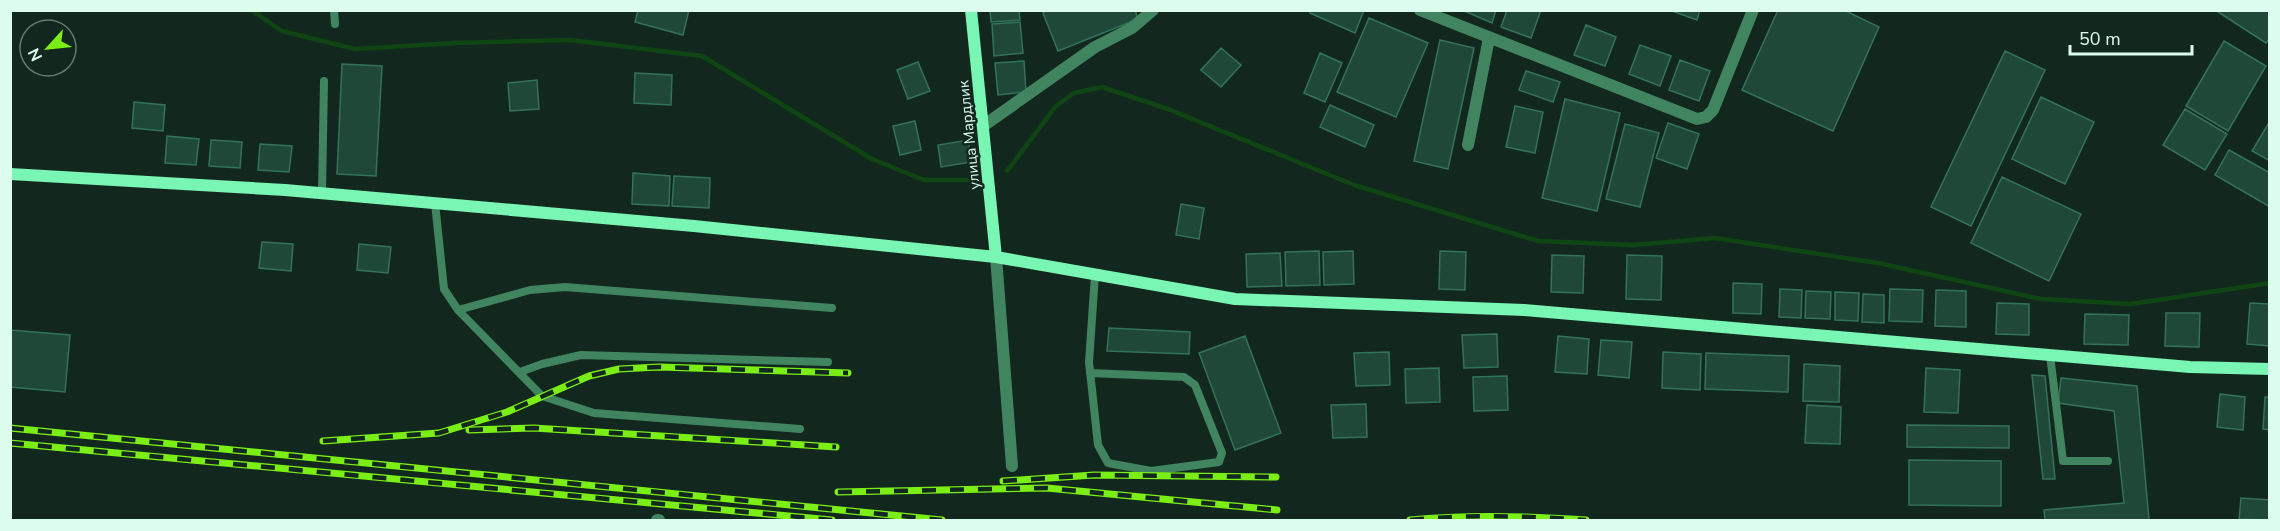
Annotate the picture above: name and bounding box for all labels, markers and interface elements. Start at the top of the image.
north arrow [18,18,78,78]
scale bar [2070,18,2192,56]
text: 50 m [2079,27,2121,51]
text: N [23,44,48,65]
street label: улица Мардлик [953,79,985,191]

